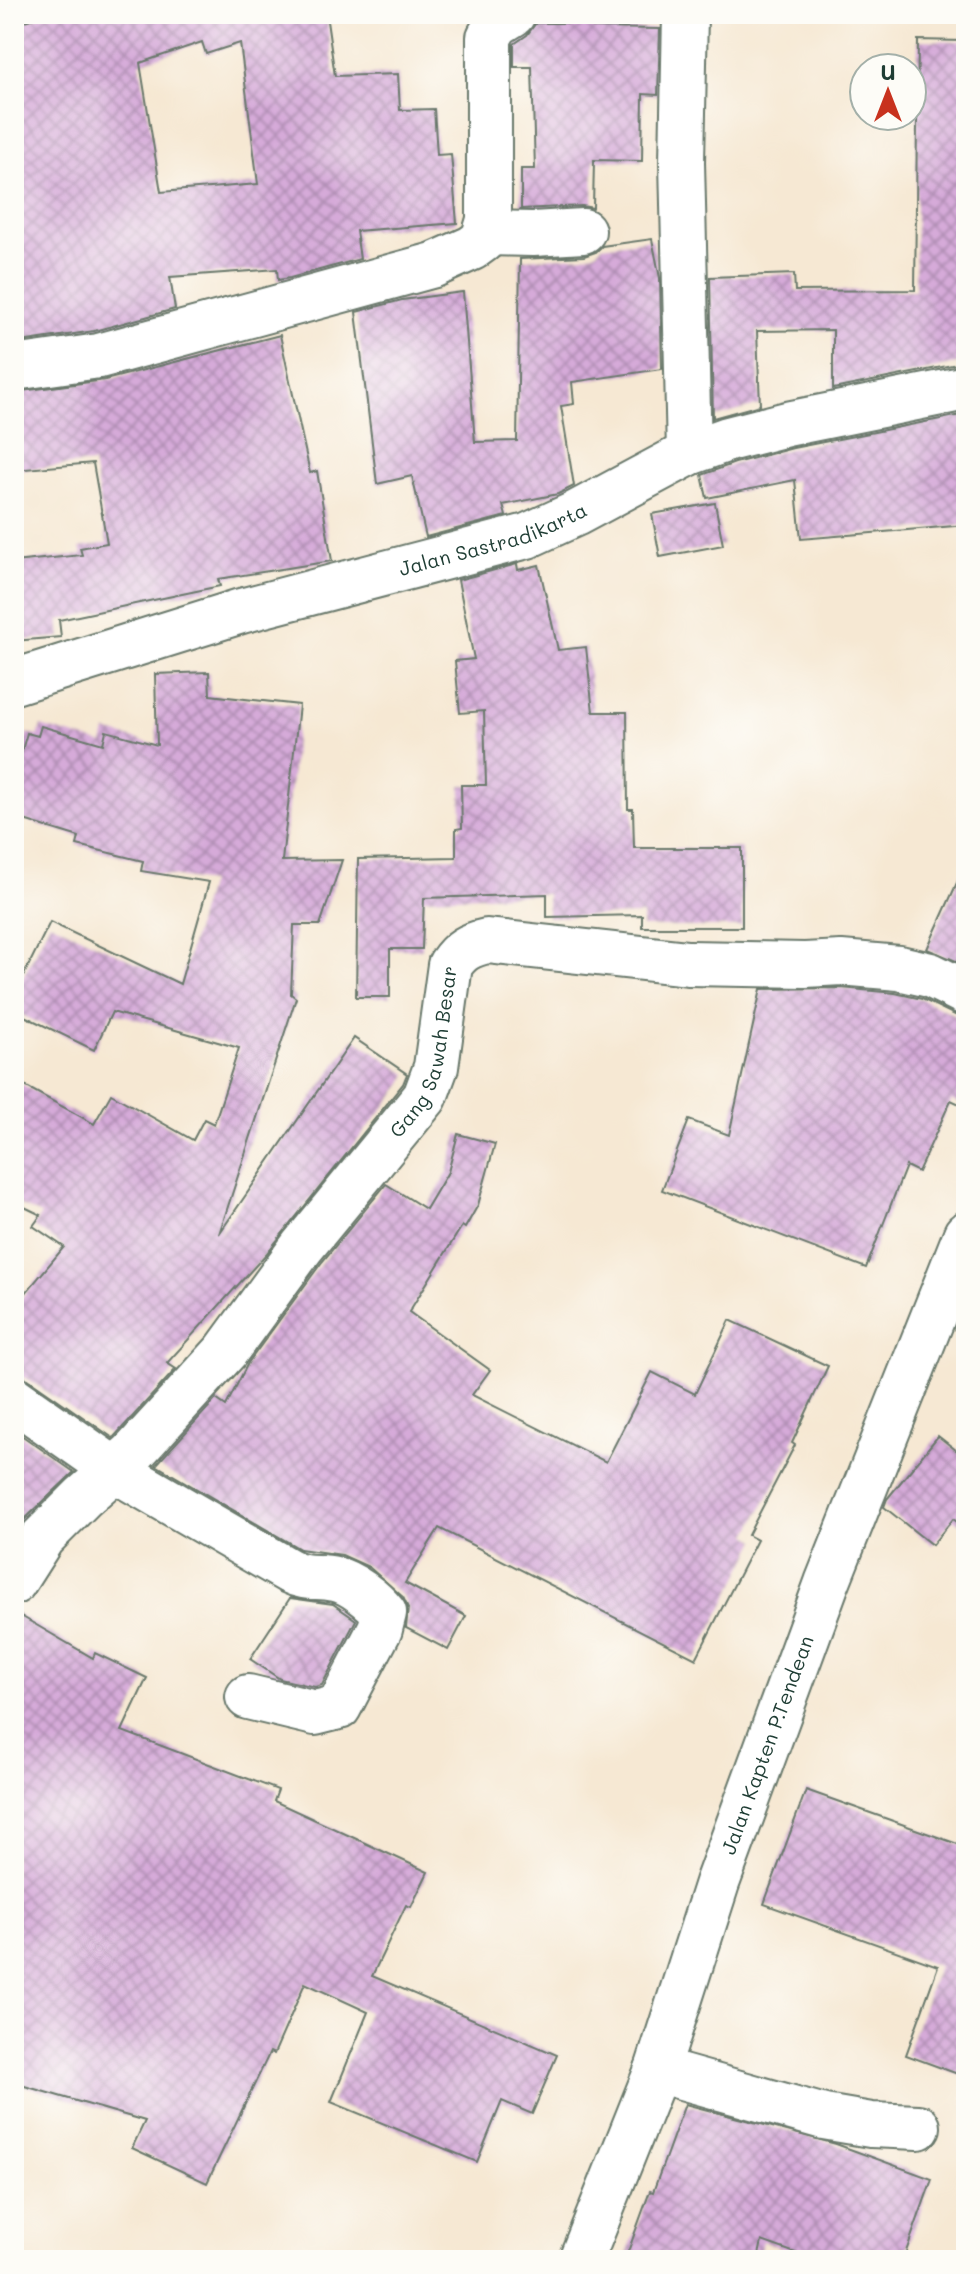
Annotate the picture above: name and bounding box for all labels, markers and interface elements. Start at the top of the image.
north arrow [848,52,928,132]
text: U [880,57,896,86]
street label: Jalan Sastradikarta [396,496,591,581]
street label: Gang Sawah Besar [383,964,462,1143]
street label: Jalan Kapten P.Tendean [715,1632,819,1858]

